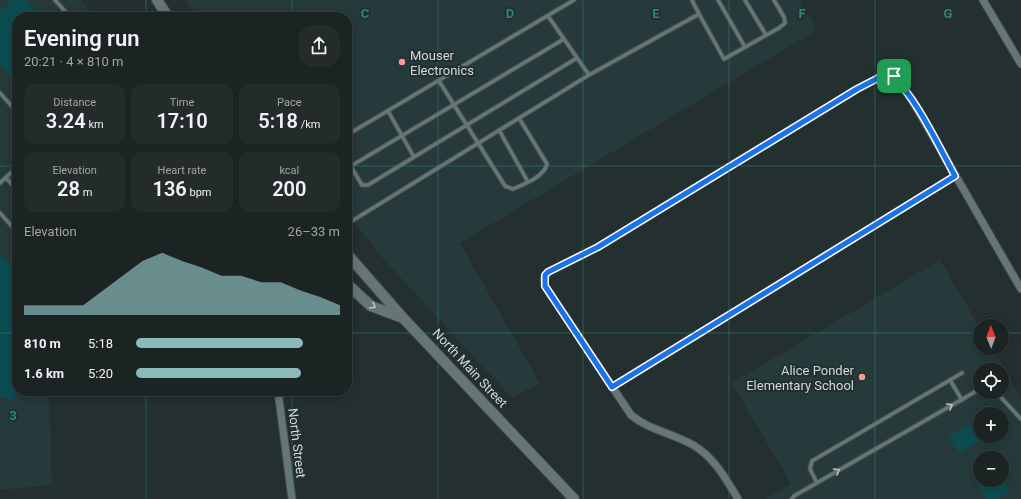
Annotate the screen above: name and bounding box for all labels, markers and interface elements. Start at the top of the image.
text: C [361,6,370,21]
text: D [506,6,514,21]
text: E [652,6,660,21]
text: F [798,6,806,21]
text: G [944,6,953,21]
button: share [298,25,340,67]
text: Evening run [24,26,140,51]
place label: Mouser Electronics [410,48,474,78]
text: 20:21 · 4 × 810 m [24,54,123,69]
marker: Mouser Electronics [397,57,407,67]
pin [877,59,911,93]
icon: arrive [883,65,905,87]
text: Distance [53,96,96,109]
text: Time [170,96,194,109]
text: Pace [277,96,302,109]
text: 3.24 [46,109,86,133]
text: 17:10 [156,109,208,133]
text: 5:18 [258,109,298,133]
text: km [86,118,104,131]
text: /km [298,118,320,131]
text: Elevation [52,164,97,177]
text: Heart rate [158,164,206,177]
text: kcal [279,164,299,177]
text: 28 [57,177,80,201]
text: 136 [152,177,187,201]
text: 200 [272,177,306,201]
text: m [80,186,92,199]
text: bpm [187,186,212,199]
text: Elevation [24,224,77,239]
text: 26–33 m [288,224,340,239]
one-way arrow [369,301,376,308]
north arrow [973,319,1009,355]
map controls [973,319,1009,487]
street label: North Main Street [430,325,510,411]
text: 810 m [24,336,61,351]
text: 5:18 [88,336,113,351]
place label: Alice Ponder Elementary School [746,363,855,393]
button: locate [973,363,1009,399]
text: 1.6 km [24,366,64,381]
text: 5:20 [88,366,113,381]
marker: Alice Ponder Elementary School [857,372,867,382]
one-way arrow [946,404,953,411]
street label: North Street [285,407,309,479]
button: + [973,407,1009,443]
text: 3 [9,408,17,423]
button: − [973,451,1009,487]
one-way arrow [833,469,840,476]

